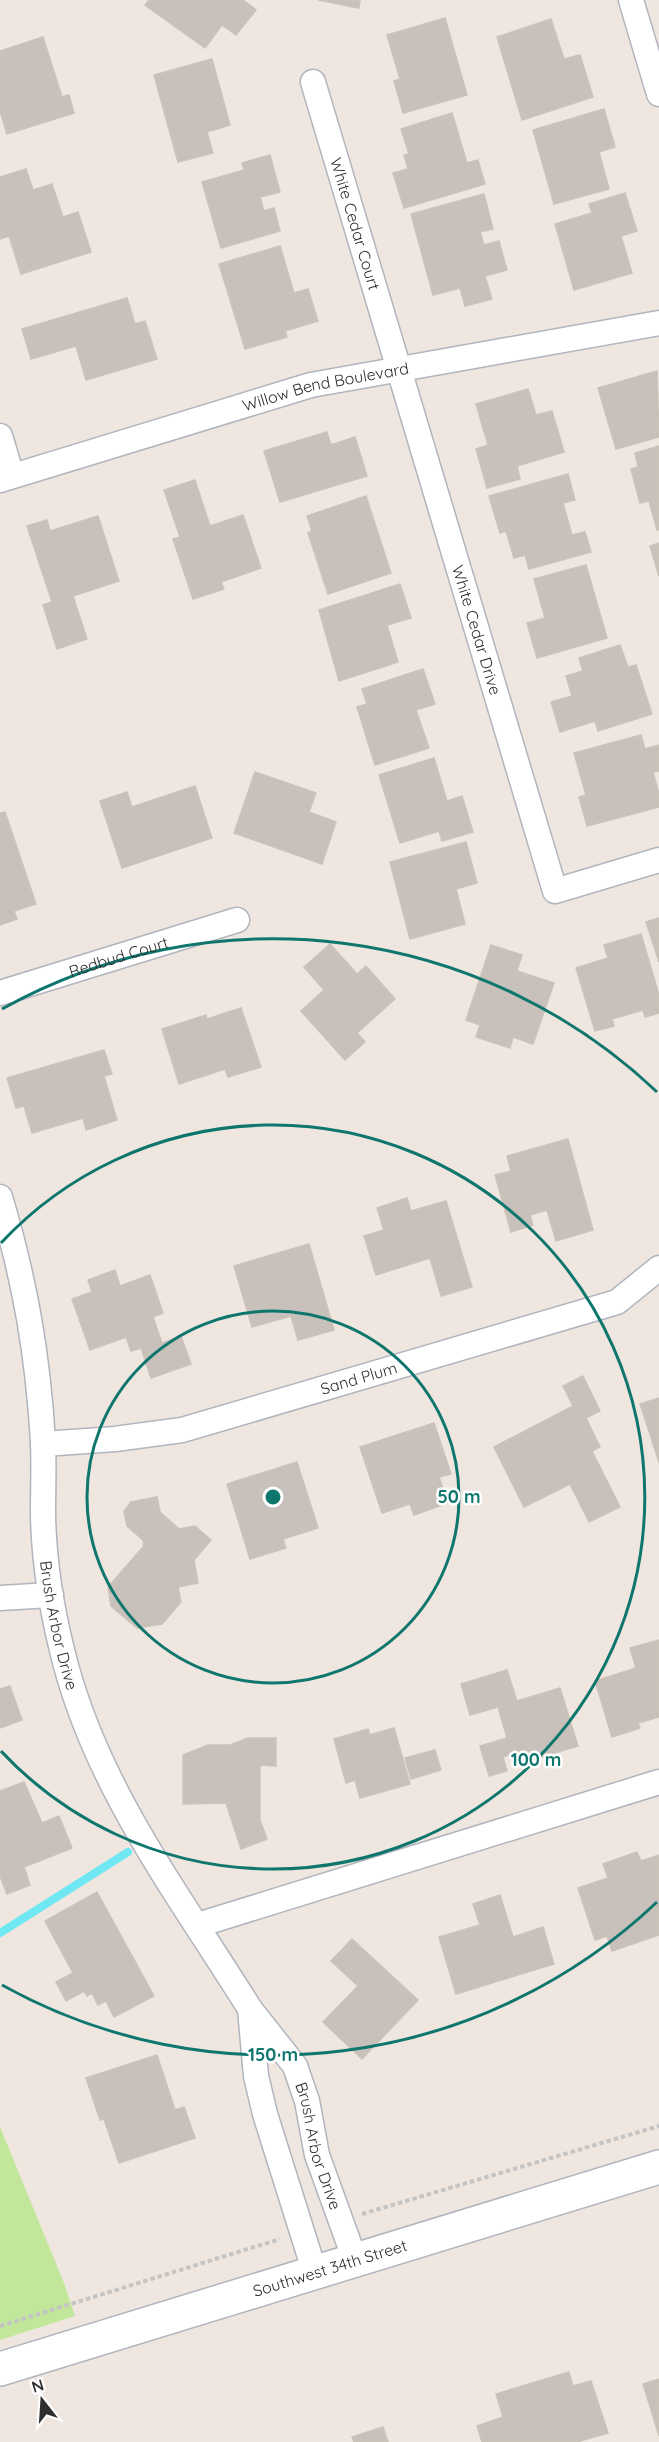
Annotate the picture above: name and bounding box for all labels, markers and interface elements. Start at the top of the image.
street label: White Cedar Court [326,155,385,292]
street label: Willow Bend Boulevard [240,358,410,415]
street label: White Cedar Drive [448,563,506,697]
street label: Redbud Court [66,932,171,981]
street label: Sand Plum [318,1357,399,1399]
text: 50 m [437,1485,481,1508]
centre of rings [263,1487,283,1507]
street label: Brush Arbor Drive [36,1560,83,1692]
text: 100 m [511,1748,561,1771]
text: 150 m [248,2043,298,2066]
street label: Brush Arbor Drive [291,2079,346,2212]
street label: Southwest 34th Street [250,2235,409,2301]
north arrow [12,2370,72,2430]
text: N [29,2374,46,2397]

